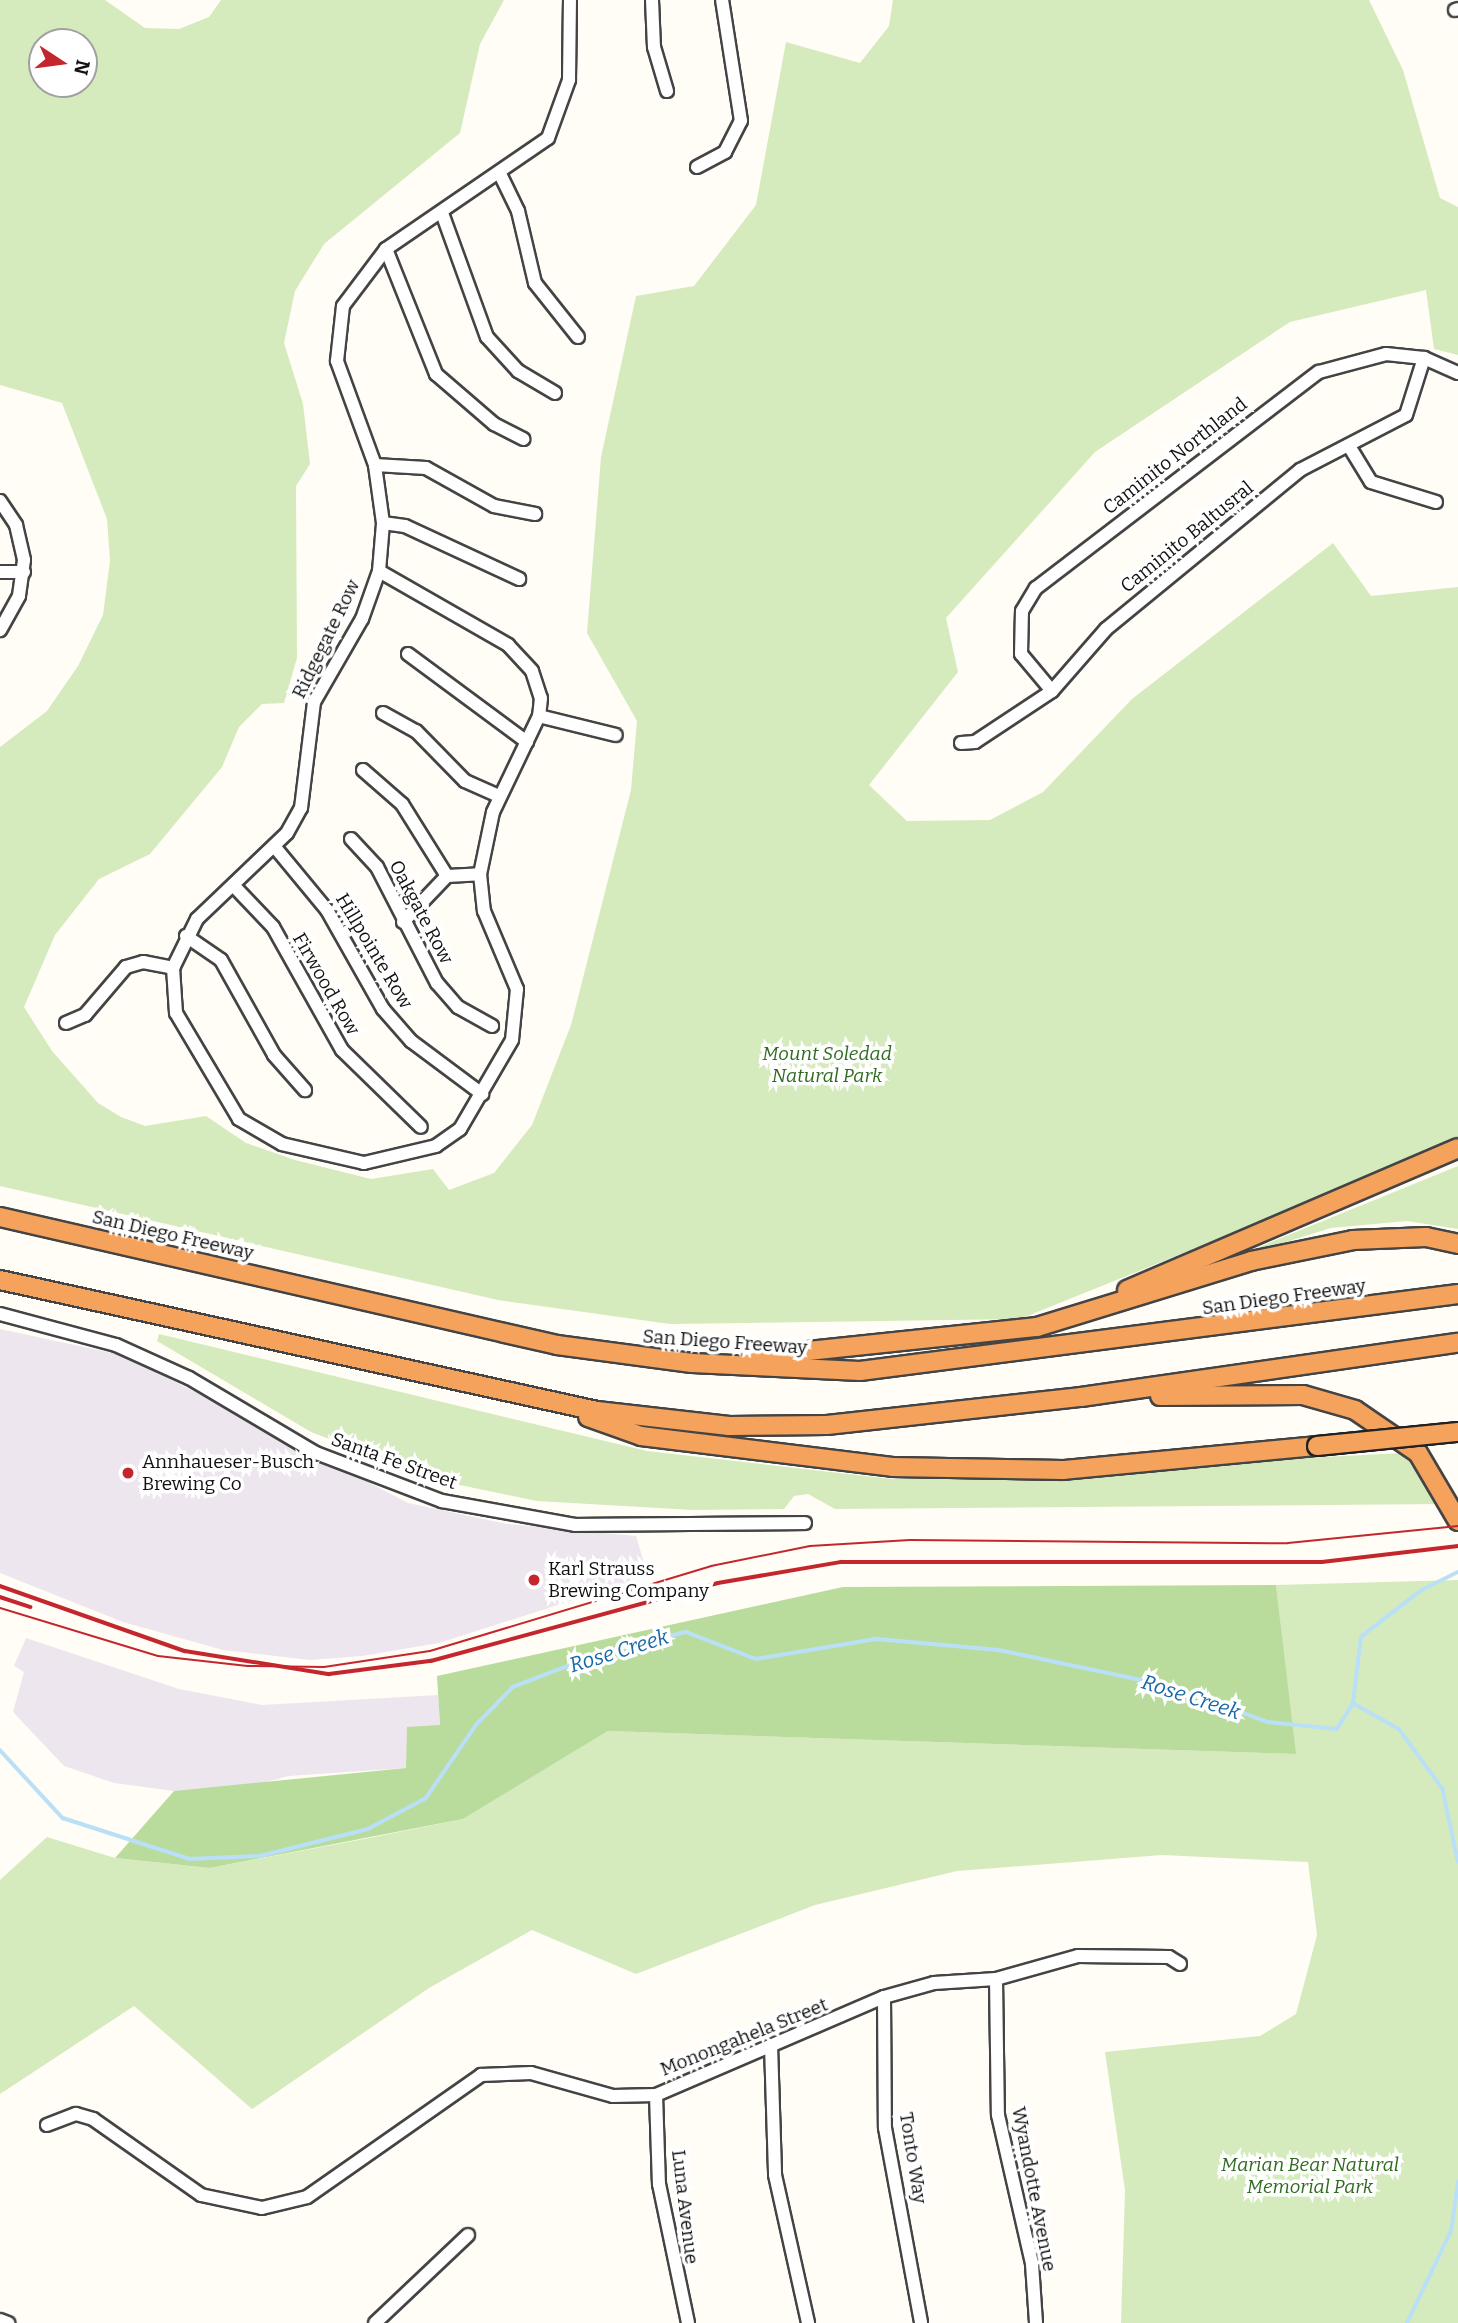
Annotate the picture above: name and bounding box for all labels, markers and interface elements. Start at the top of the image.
north arrow [28,28,98,98]
text: N [69,58,95,77]
street label: Caminito Northland [1098,393,1252,519]
street label: Caminito Baltusral [1116,476,1258,598]
street label: Ridgegate Row [287,576,365,702]
street label: Oakgate Row [384,856,458,968]
street label: Hillpointe Row [331,889,417,1013]
street label: Firwood Row [288,929,364,1039]
park label: Mount Soledad Natural Park [762,1043,892,1087]
street label: San Diego Freeway [90,1205,256,1265]
street label: San Diego Freeway [1201,1274,1367,1320]
street label: San Diego Freeway [642,1325,808,1359]
street label: Santa Fe Street [328,1428,460,1494]
place label: Annhaueser-Busch Brewing Co [142,1451,314,1495]
marker: Annhaueser-Busch Brewing Co [120,1465,136,1481]
place label: Karl Strauss Brewing Company [548,1558,709,1602]
marker: Karl Strauss Brewing Company [526,1572,542,1588]
water label: Rose Creek [566,1624,672,1678]
water label: Rose Creek [1138,1669,1244,1725]
street label: Monongahela Street [657,1993,831,2081]
street label: Wyandotte Avenue [1007,2105,1061,2273]
street label: Tonto Way [895,2111,931,2205]
street label: Luna Avenue [667,2149,703,2265]
park label: Marian Bear Natural Memorial Park [1221,2154,1399,2198]

